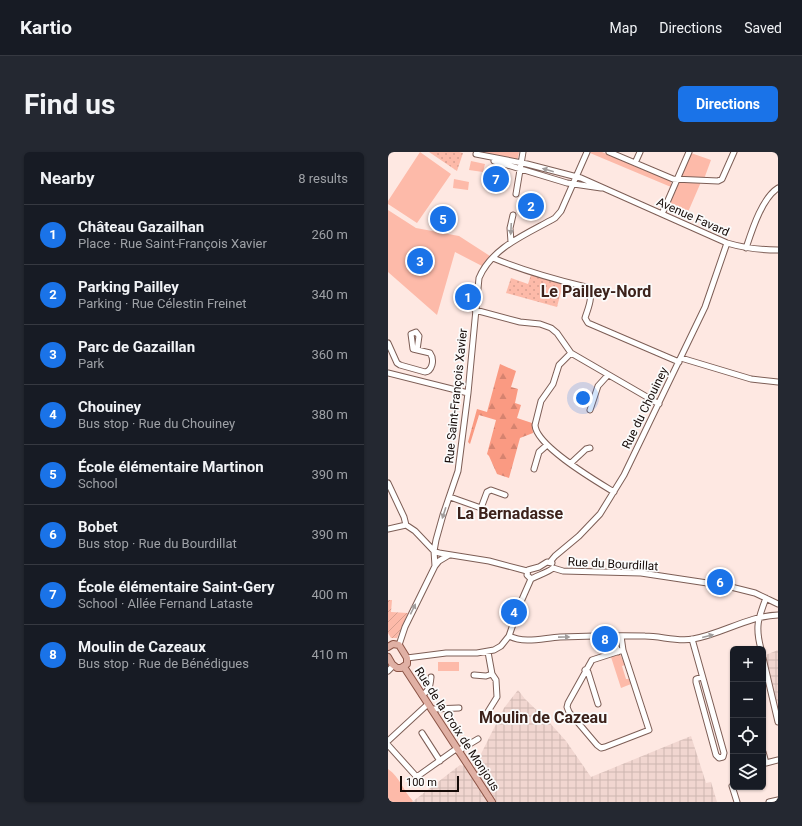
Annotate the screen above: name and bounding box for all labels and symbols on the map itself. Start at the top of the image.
pin: 7 [483,164,509,194]
one-way arrow [542,167,554,173]
pin: 2 [518,191,544,221]
street label: Avenue Favard [654,195,732,239]
pin: 5 [430,204,456,234]
one-way arrow [508,222,514,235]
pin: 3 [407,246,433,276]
pin: 1 [455,282,481,312]
district label: Le Pailley-Nord [541,282,651,301]
street label: Rue Saint-François Xavier [442,328,470,464]
street label: Rue du Chouiney [619,365,671,451]
your location [573,388,593,408]
district label: La Bernadasse [457,504,563,523]
one-way arrow [441,507,447,519]
street label: Rue du Bourdillat [567,555,659,573]
pin: 6 [707,567,733,597]
pin: 4 [501,597,527,627]
one-way arrow [410,604,417,615]
pin: 8 [592,624,618,654]
one-way arrow [701,632,714,638]
one-way arrow [558,634,571,640]
street label: Rue de la Croix de Monjous [412,664,502,794]
district label: Moulin de Cazeau [479,708,607,727]
scale bar [400,774,459,793]

